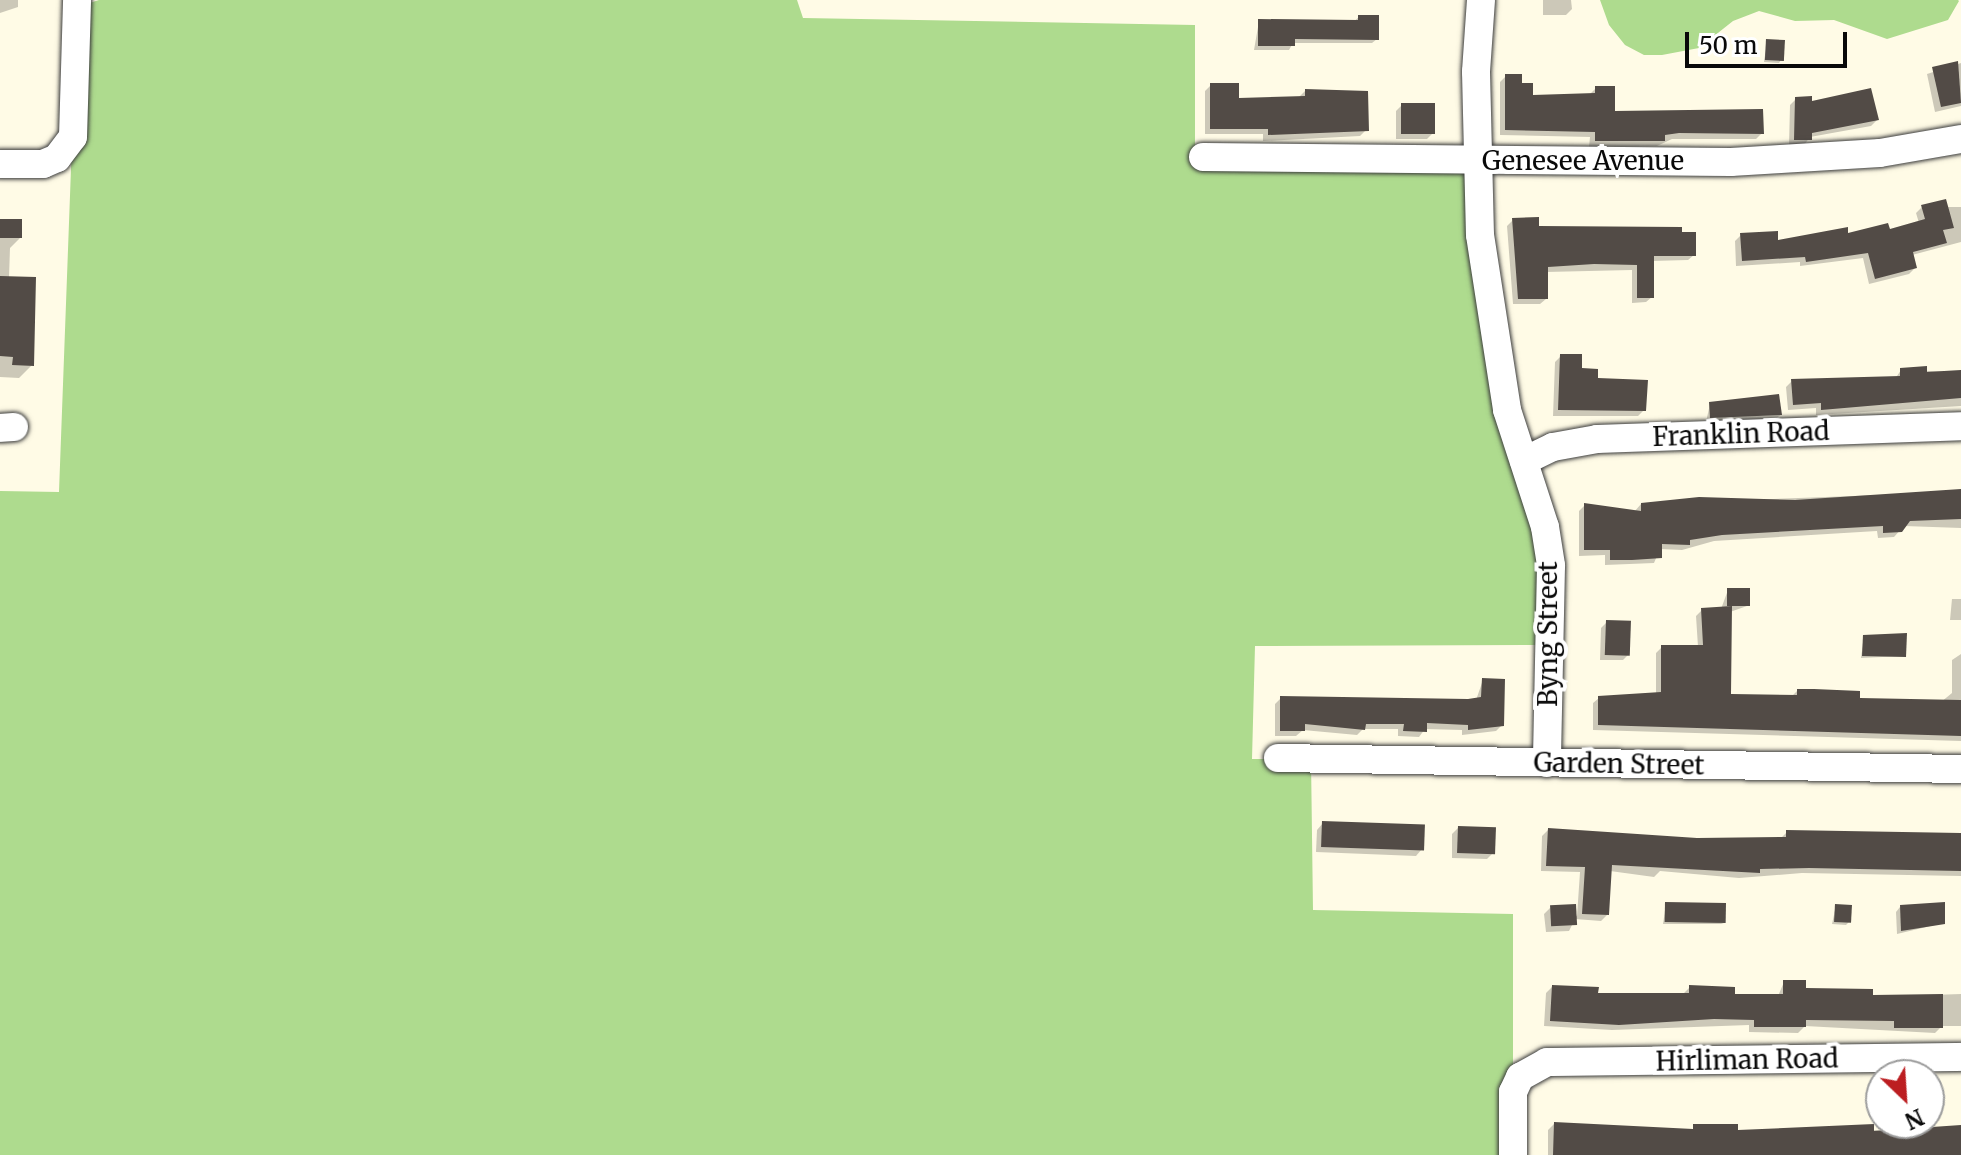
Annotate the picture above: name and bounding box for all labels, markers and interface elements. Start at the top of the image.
scale bar [1689,16,1851,66]
text: 50 m [1699,30,1758,61]
street label: Genesee Avenue [1482,145,1684,177]
street label: Franklin Road [1652,415,1830,453]
street label: Byng Street [1532,561,1564,707]
street label: Garden Street [1533,747,1705,781]
street label: Hirliman Road [1655,1043,1839,1077]
north arrow [1865,1059,1945,1139]
text: N [1901,1103,1928,1135]

